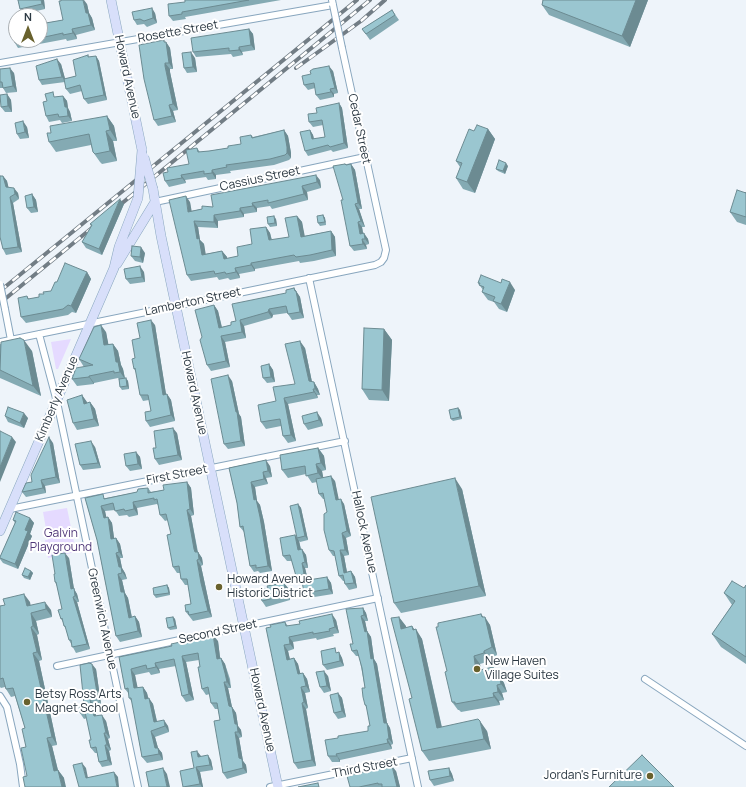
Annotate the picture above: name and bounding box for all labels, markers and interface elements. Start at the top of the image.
north arrow [8,8,48,48]
text: N [24,9,32,24]
street label: Rosette Street [137,18,219,46]
street label: Howard Avenue [111,34,143,120]
street label: Cedar Street [345,93,373,165]
street label: Cassius Street [219,163,301,195]
street label: Lamberton Street [144,285,242,319]
street label: Howard Avenue [178,350,210,436]
street label: Kimberly Avenue [33,354,81,444]
street label: First Street [145,462,209,488]
street label: Hallock Avenue [348,490,380,574]
park label: Galvin Playground [30,527,92,555]
street label: Greenwich Avenue [84,567,120,671]
place label: Howard Avenue Historic District [227,573,313,601]
marker: Howard Avenue Historic District [214,582,224,592]
street label: Second Street [177,617,259,647]
place label: New Haven Village Suites [485,655,559,683]
marker: New Haven Village Suites [472,664,482,674]
street label: Howard Avenue [246,667,278,753]
place label: Betsy Ross Arts Magnet School [35,688,122,716]
marker: Betsy Ross Arts Magnet School [22,697,32,707]
street label: Third Street [331,755,399,781]
place label: Jordan's Furniture [544,769,642,783]
marker: Jordan's Furniture [645,771,655,781]

